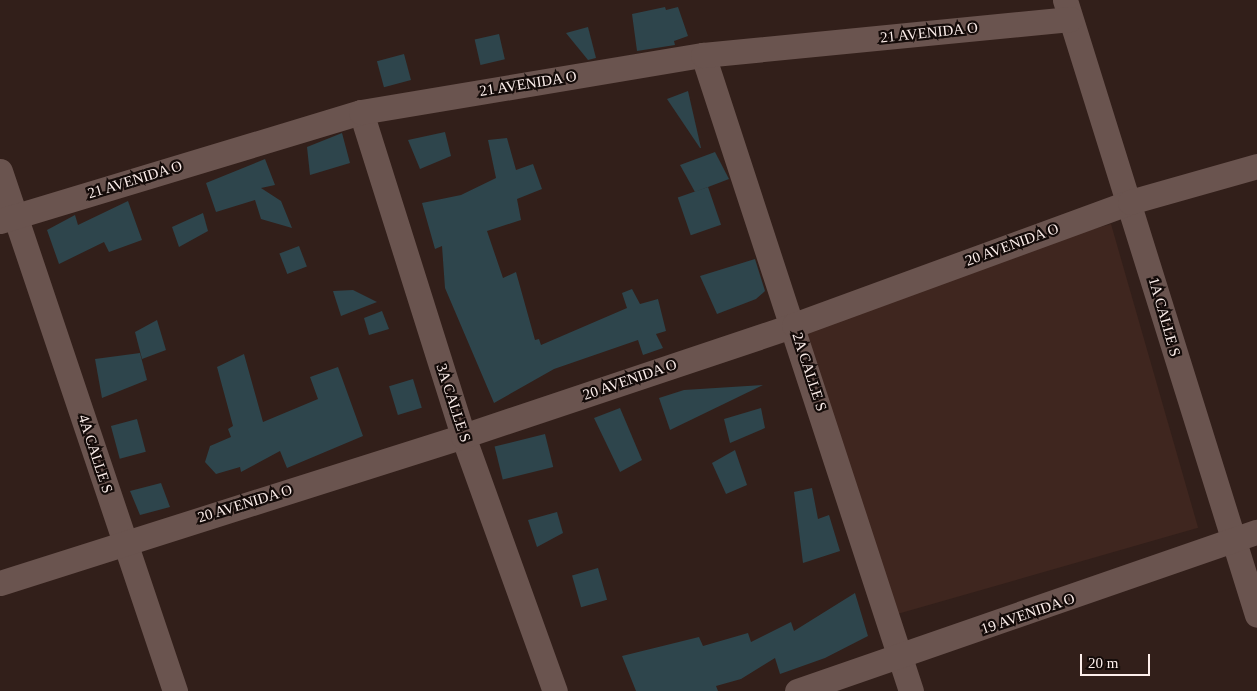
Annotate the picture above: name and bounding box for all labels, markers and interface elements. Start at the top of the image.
street label: 21 AVENIDA O [878,19,980,47]
street label: 21 AVENIDA O [477,67,579,101]
street label: 21 AVENIDA O [85,157,185,203]
street label: 20 AVENIDA O [962,219,1062,271]
street label: 1A CALLE S [1144,275,1184,359]
street label: 2A CALLE S [788,330,830,414]
street label: 20 AVENIDA O [580,355,680,405]
street label: 3A CALLE S [432,361,474,445]
street label: 4A CALLE S [74,412,116,496]
street label: 20 AVENIDA O [195,481,295,527]
street label: 19 AVENIDA O [978,589,1078,639]
scale bar [1082,644,1152,676]
text: 20 m [1088,655,1118,671]

